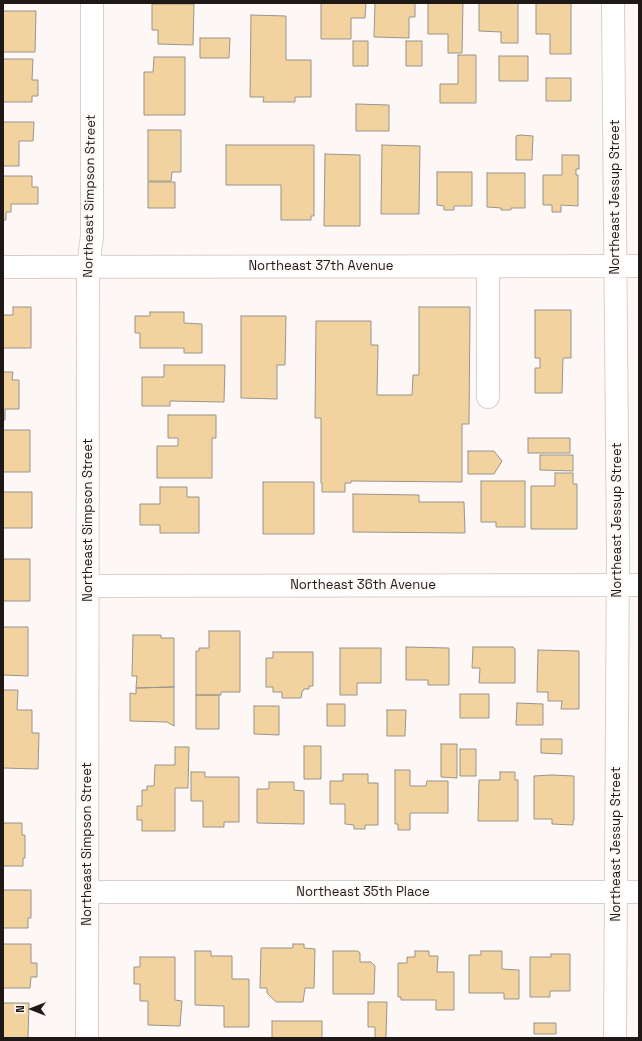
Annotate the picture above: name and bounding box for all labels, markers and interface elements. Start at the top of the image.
street label: Northeast Simpson Street [81,114,99,278]
street label: Northeast Jessup Street [607,120,623,274]
street label: Northeast 37th Avenue [248,258,394,274]
street label: Northeast Simpson Street [80,438,96,602]
street label: Northeast Jessup Street [609,443,625,597]
street label: Northeast 36th Avenue [290,577,436,593]
street label: Northeast Simpson Street [79,762,95,926]
street label: Northeast Jessup Street [608,767,624,921]
street label: Northeast 35th Place [296,884,430,900]
north arrow [12,989,52,1029]
text: N [13,1005,27,1013]

